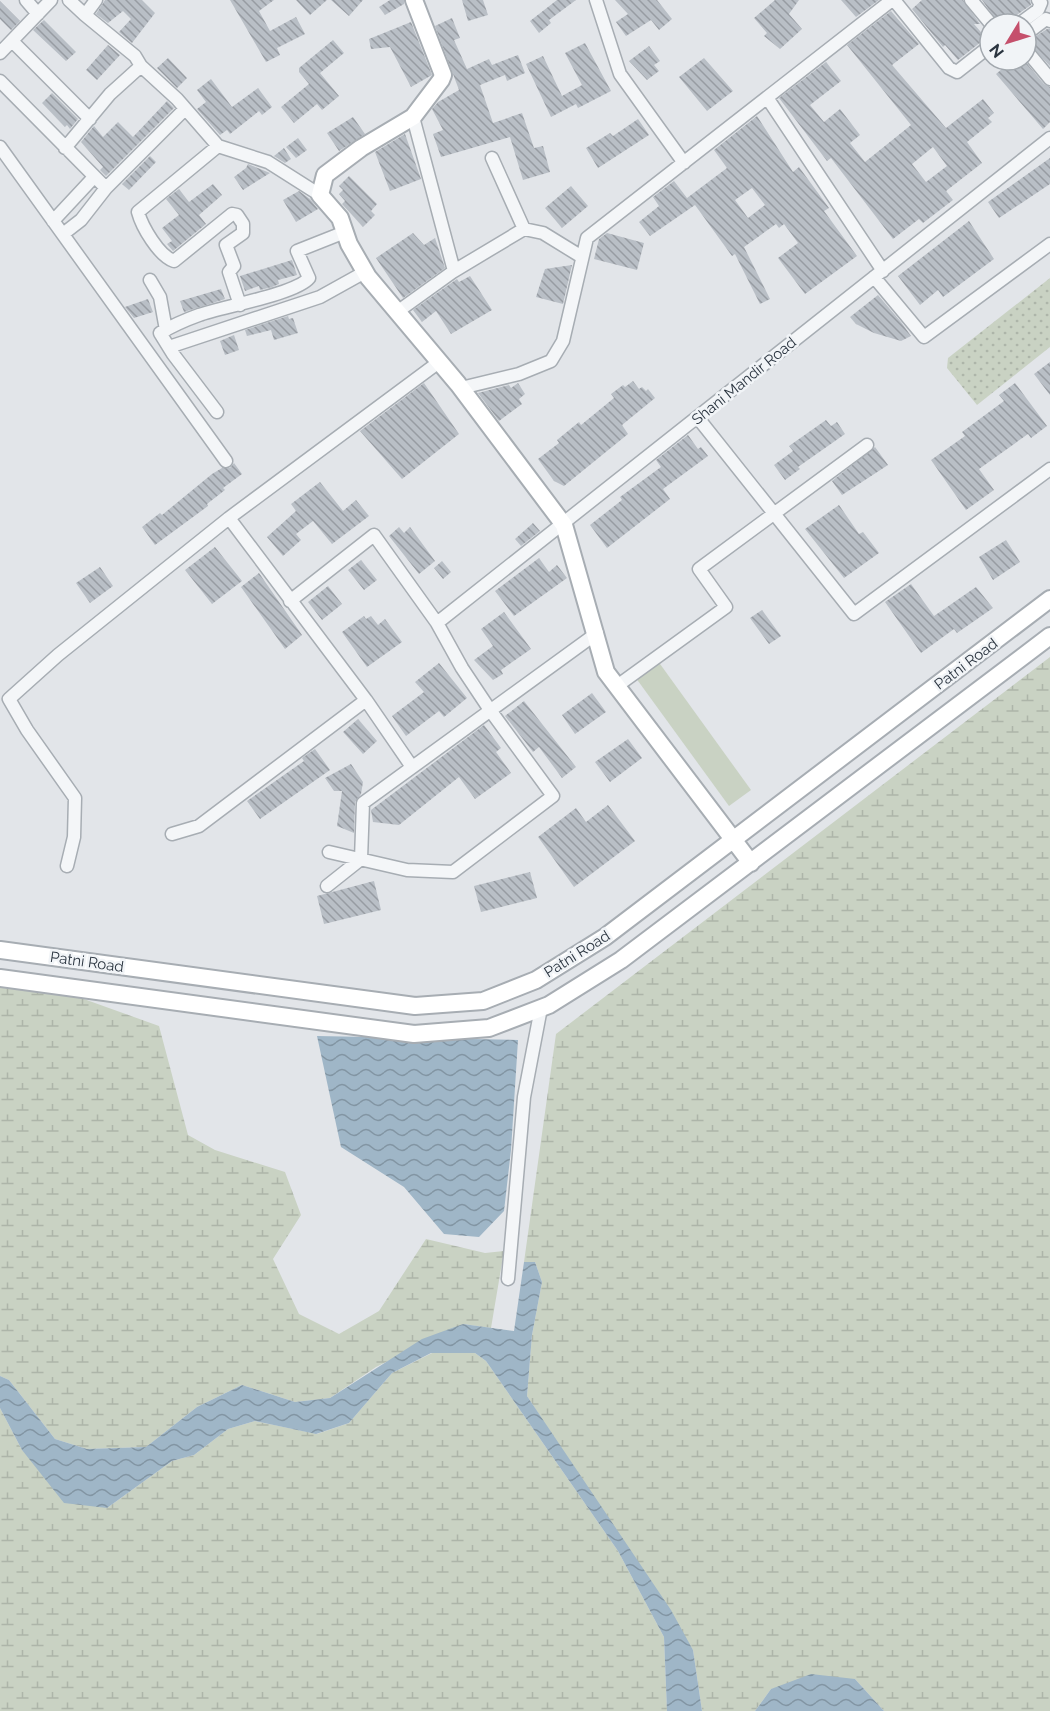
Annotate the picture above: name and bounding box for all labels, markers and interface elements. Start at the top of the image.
north arrow [978,12,1038,72]
text: N [985,40,1008,62]
street label: Shani Mandir Road [688,333,800,429]
street label: Patni Road [931,634,1001,694]
street label: Patni Road [541,927,613,981]
street label: Patni Road [49,948,125,976]

